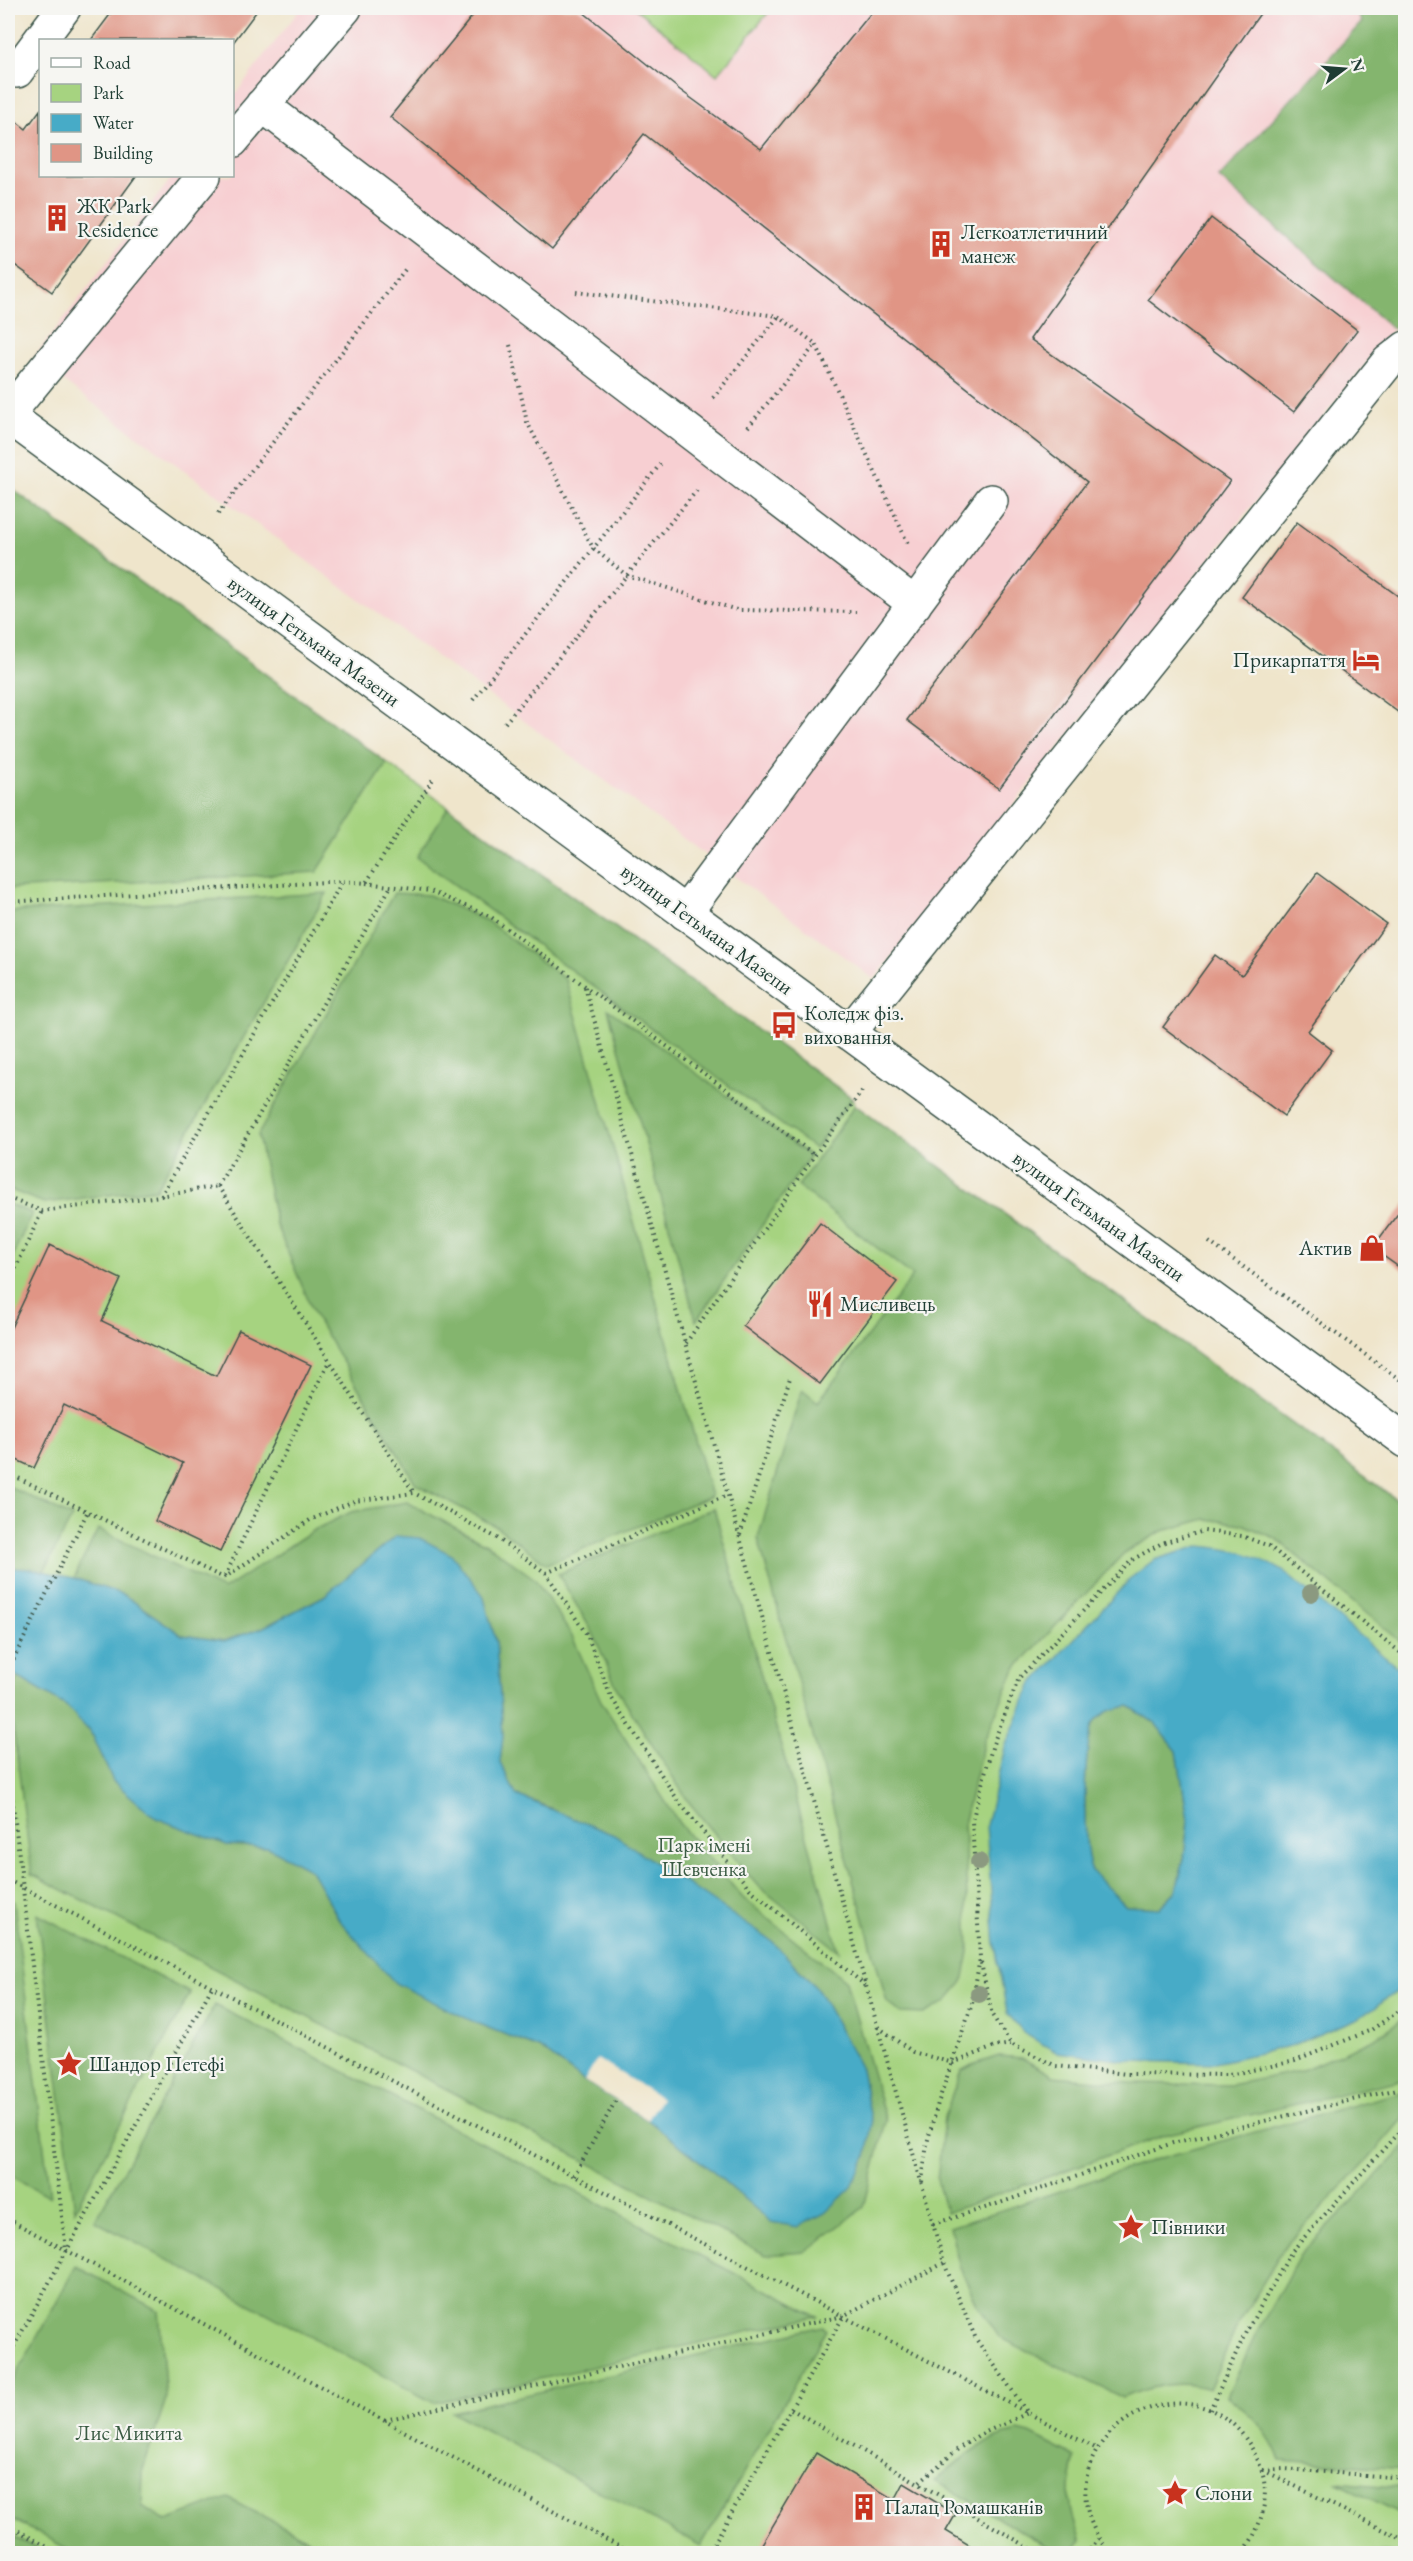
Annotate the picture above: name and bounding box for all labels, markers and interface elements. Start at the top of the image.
legend [39,39,234,177]
north arrow [1314,39,1374,99]
text: Road [93,51,132,74]
text: N [1346,56,1370,74]
text: Park [93,81,124,104]
text: Water [93,111,134,134]
text: Building [93,141,153,164]
place label: ЖК Park Residence [76,192,158,243]
building icon: ЖК Park Residence [42,203,72,233]
place label: Легкоатлетичний манеж [961,218,1108,269]
building icon: Легкоатлетичний манеж [926,229,956,259]
street label: вулиця Гетьмана Мазепи [223,569,406,712]
hotel icon: Прикарпаття [1351,645,1381,675]
place label: Прикарпаття [1233,646,1346,673]
street label: вулиця Гетьмана Мазепи [616,857,799,1000]
place label: Коледж фіз. виховання [804,999,904,1050]
bus stop icon: Коледж фіз. виховання [769,1010,799,1040]
street label: вулиця Гетьмана Мазепи [1008,1144,1191,1287]
shop icon: Актив [1357,1233,1387,1263]
place label: Актив [1298,1234,1352,1261]
restaurant icon: Мисливець [805,1289,835,1319]
place label: Мисливець [840,1290,936,1317]
park label: Парк імені Шевченка [657,1831,751,1882]
place icon: Шандор Петефі [54,2049,84,2079]
place label: Шандор Петефі [89,2050,225,2077]
place icon: Півники [1116,2212,1146,2242]
place label: Півники [1151,2213,1226,2240]
park label: Лис Микита [76,2419,183,2446]
place icon: Слони [1160,2478,1190,2508]
place label: Слони [1195,2479,1252,2506]
building icon: Палац Ромашканів [849,2492,879,2522]
place label: Палац Ромашканів [884,2493,1043,2520]

